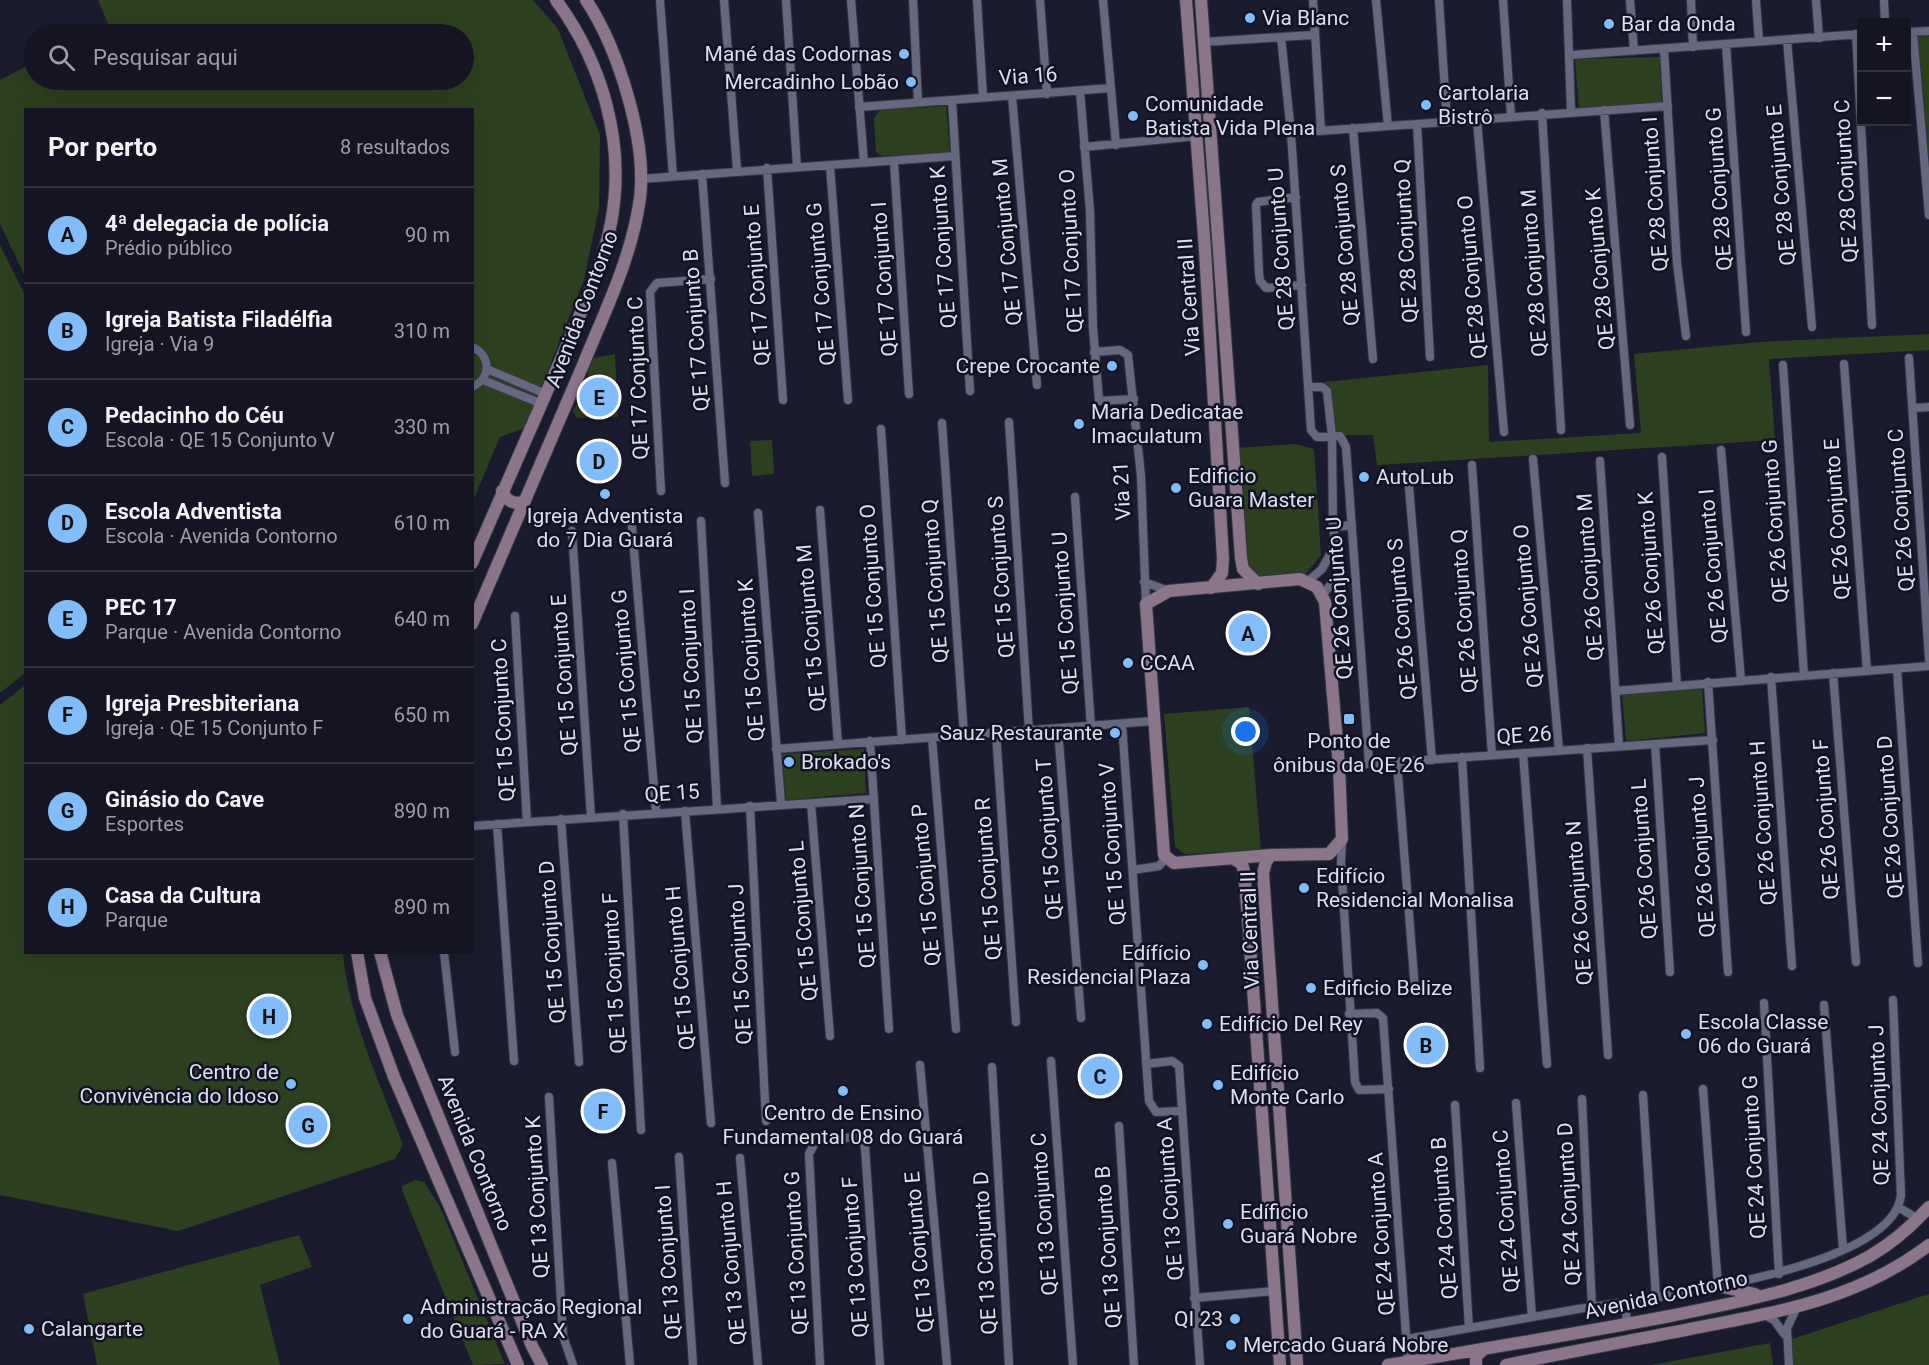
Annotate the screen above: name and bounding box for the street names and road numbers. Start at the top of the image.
street label: Via 16 [998,62,1058,90]
street label: QE 28 Conjunto C [1830,99,1862,263]
street label: QE 28 Conjunto E [1762,103,1800,267]
street label: QE 28 Conjunto G [1701,106,1737,272]
street label: QE 28 Conjunto I [1638,116,1672,272]
street label: QE 17 Conjunto M [988,157,1026,327]
street label: QE 28 Conjunto Q [1390,158,1422,324]
street label: QE 28 Conjunto S [1326,163,1364,327]
street label: QE 17 Conjunto K [925,164,961,329]
street label: QE 28 Conjunto U [1263,167,1299,331]
street label: QE 17 Conjunto O [1055,168,1087,334]
street label: QE 28 Conjunto K [1581,186,1619,351]
street label: QE 28 Conjunto M [1516,188,1552,358]
street label: QE 28 Conjunto O [1453,194,1491,360]
street label: QE 17 Conjunto G [802,201,840,367]
street label: QE 17 Conjunto I [867,201,901,357]
street label: QE 17 Conjunto E [739,203,775,366]
street label: Avenida Contorno [541,227,623,391]
street label: Via Central II [1173,237,1205,357]
street label: QE 17 Conjunto B [678,248,714,412]
street label: QE 17 Conjunto C [623,296,653,460]
street label: QE 26 Conjunto C [1883,428,1919,592]
street label: QE 26 Conjunto E [1819,437,1855,600]
street label: QE 26 Conjunto G [1757,438,1793,604]
street label: Via 21 [1108,461,1136,521]
street label: QE 26 Conjunto I [1694,488,1732,644]
street label: QE 26 Conjunto K [1633,490,1669,655]
street label: QE 26 Conjunto M [1572,492,1608,662]
street label: QE 15 Conjunto S [983,495,1019,659]
street label: QE 15 Conjunto Q [917,498,953,664]
street label: QE 15 Conjunto O [855,503,891,669]
street label: QE 26 Conjunto U [1321,516,1357,680]
street label: QE 26 Conjunto O [1509,523,1547,689]
street label: QE 26 Conjunto Q [1446,528,1482,694]
street label: QE 15 Conjunto U [1047,531,1083,695]
street label: QE 26 Conjunto S [1383,537,1421,701]
street label: QE 15 Conjunto M [792,543,830,713]
street label: QE 15 Conjunto K [733,577,769,742]
street label: QE 15 Conjunto G [607,588,645,754]
street label: QE 15 Conjunto I [675,588,707,744]
street label: QE 15 Conjunto E [546,593,582,756]
street label: QE 15 Conjunto C [487,638,519,802]
street label: QE 26 [1496,721,1552,749]
street label: QE 26 Conjunto D [1872,735,1908,899]
street label: QE 26 Conjunto F [1808,738,1844,900]
street label: QE 26 Conjunto H [1745,740,1781,906]
street label: QE 15 Conjunto T [1031,757,1067,921]
street label: QE 15 Conjunto V [1094,761,1130,926]
street label: QE 26 Conjunto J [1684,776,1720,938]
street label: QE 26 Conjunto L [1626,778,1662,940]
street label: QE 15 [644,779,700,807]
street label: QE 15 Conjunto R [970,797,1006,961]
street label: QE 15 Conjunto N [844,803,880,969]
street label: QE 15 Conjunto P [907,803,945,967]
street label: QE 26 Conjunto N [1561,820,1597,986]
street label: QE 15 Conjunto L [784,840,822,1002]
street label: QE 15 Conjunto D [534,860,570,1024]
street label: Via Central II [1236,870,1264,990]
street label: QE 15 Conjunto J [724,883,756,1045]
street label: QE 15 Conjunto H [661,885,699,1051]
street label: QE 15 Conjunto F [598,892,630,1054]
street label: QE 24 Conjunto J [1864,1024,1894,1186]
street label: Avenida Contorno [433,1071,517,1235]
street label: QE 24 Conjunto G [1738,1074,1770,1240]
street label: QE 13 Conjunto K [521,1114,553,1279]
street label: QE 13 Conjunto A [1152,1116,1188,1281]
street label: QE 24 Conjunto D [1553,1122,1585,1286]
street label: QE 24 Conjunto C [1488,1129,1524,1293]
street label: QE 13 Conjunto C [1026,1132,1062,1296]
street label: QE 24 Conjunto B [1426,1136,1462,1300]
street label: QE 24 Conjunto A [1363,1151,1399,1316]
street label: QE 13 Conjunto B [1090,1165,1126,1329]
street label: QE 13 Conjunto G [780,1170,812,1336]
street label: QE 13 Conjunto E [900,1170,938,1334]
street label: QE 13 Conjunto D [969,1171,1001,1335]
street label: QE 13 Conjunto F [837,1176,873,1338]
street label: QE 13 Conjunto H [712,1180,750,1346]
street label: QE 13 Conjunto I [651,1184,685,1340]
street label: Avenida Contorno [1582,1266,1750,1324]

